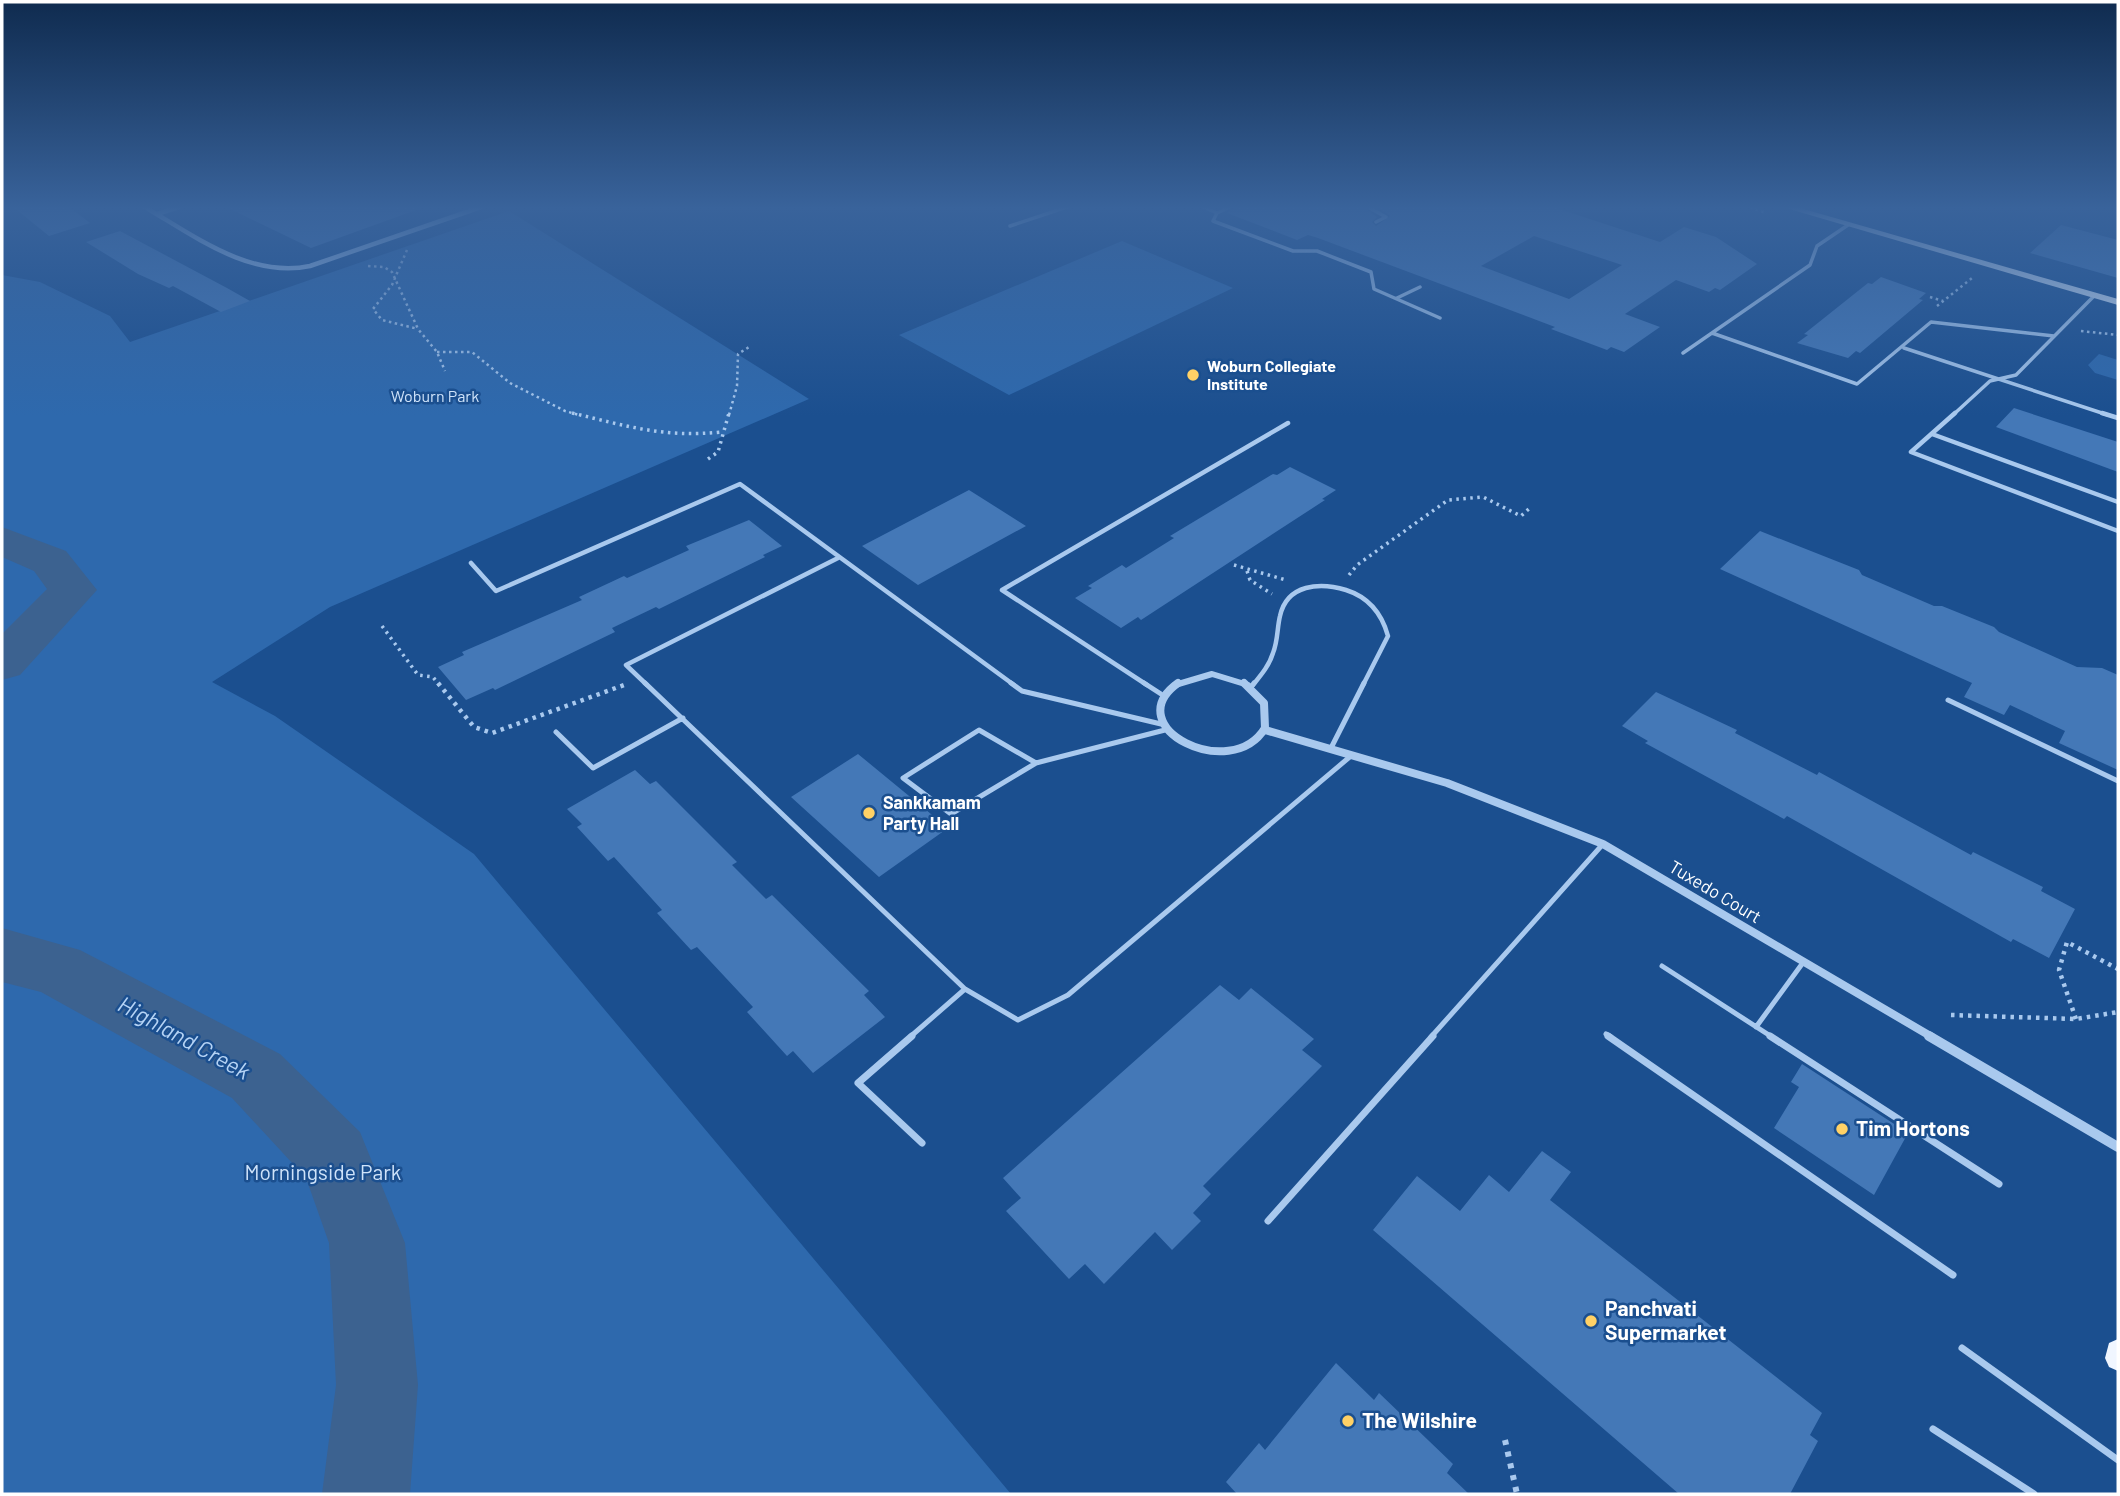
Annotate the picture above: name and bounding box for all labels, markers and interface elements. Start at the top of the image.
place label: Woburn Collegiate Institute [1207,356,1336,393]
marker: Woburn Collegiate Institute [1185,367,1201,383]
park label: Woburn Park [391,386,479,405]
place label: Sankkamam Party Hall [883,791,981,834]
marker: Sankkamam Party Hall [861,805,877,821]
street label: Tuxedo Court [1665,855,1766,927]
water label: Highland Creek [114,989,255,1085]
place label: Tim Hortons [1856,1115,1970,1140]
marker: Tim Hortons [1834,1121,1850,1137]
park label: Morningside Park [245,1159,401,1184]
place label: Panchvati Supermarket [1605,1295,1726,1344]
marker: Panchvati Supermarket [1583,1313,1599,1329]
place label: The Wilshire [1362,1407,1477,1432]
marker: The Wilshire [1340,1413,1356,1429]

